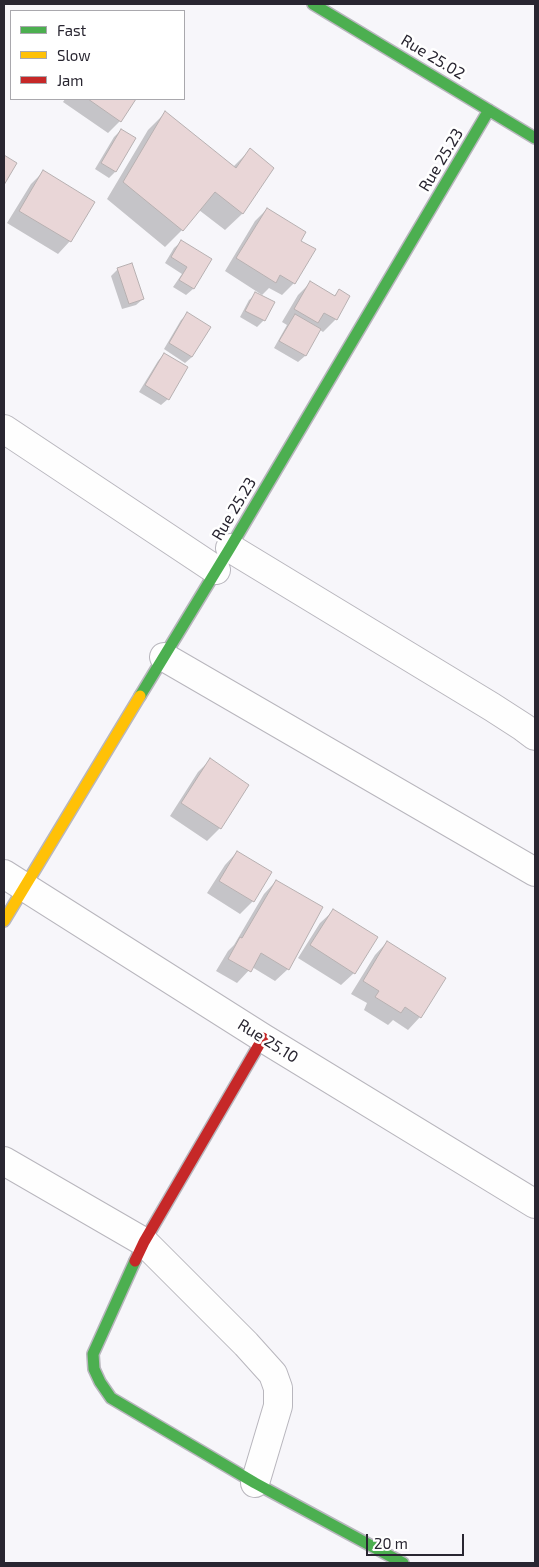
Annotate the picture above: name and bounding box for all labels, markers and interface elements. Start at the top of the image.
legend [10,10,185,100]
text: Fast [57,21,86,39]
street label: Rue 25.02 [398,30,468,84]
text: Slow [57,46,91,64]
text: Jam [57,71,83,89]
street label: Rue 25.23 [415,125,467,195]
street label: Rue 25.23 [208,474,260,544]
street label: Rue 25.10 [234,1015,302,1067]
scale bar [369,1524,466,1556]
text: 20 m [374,1534,408,1552]

